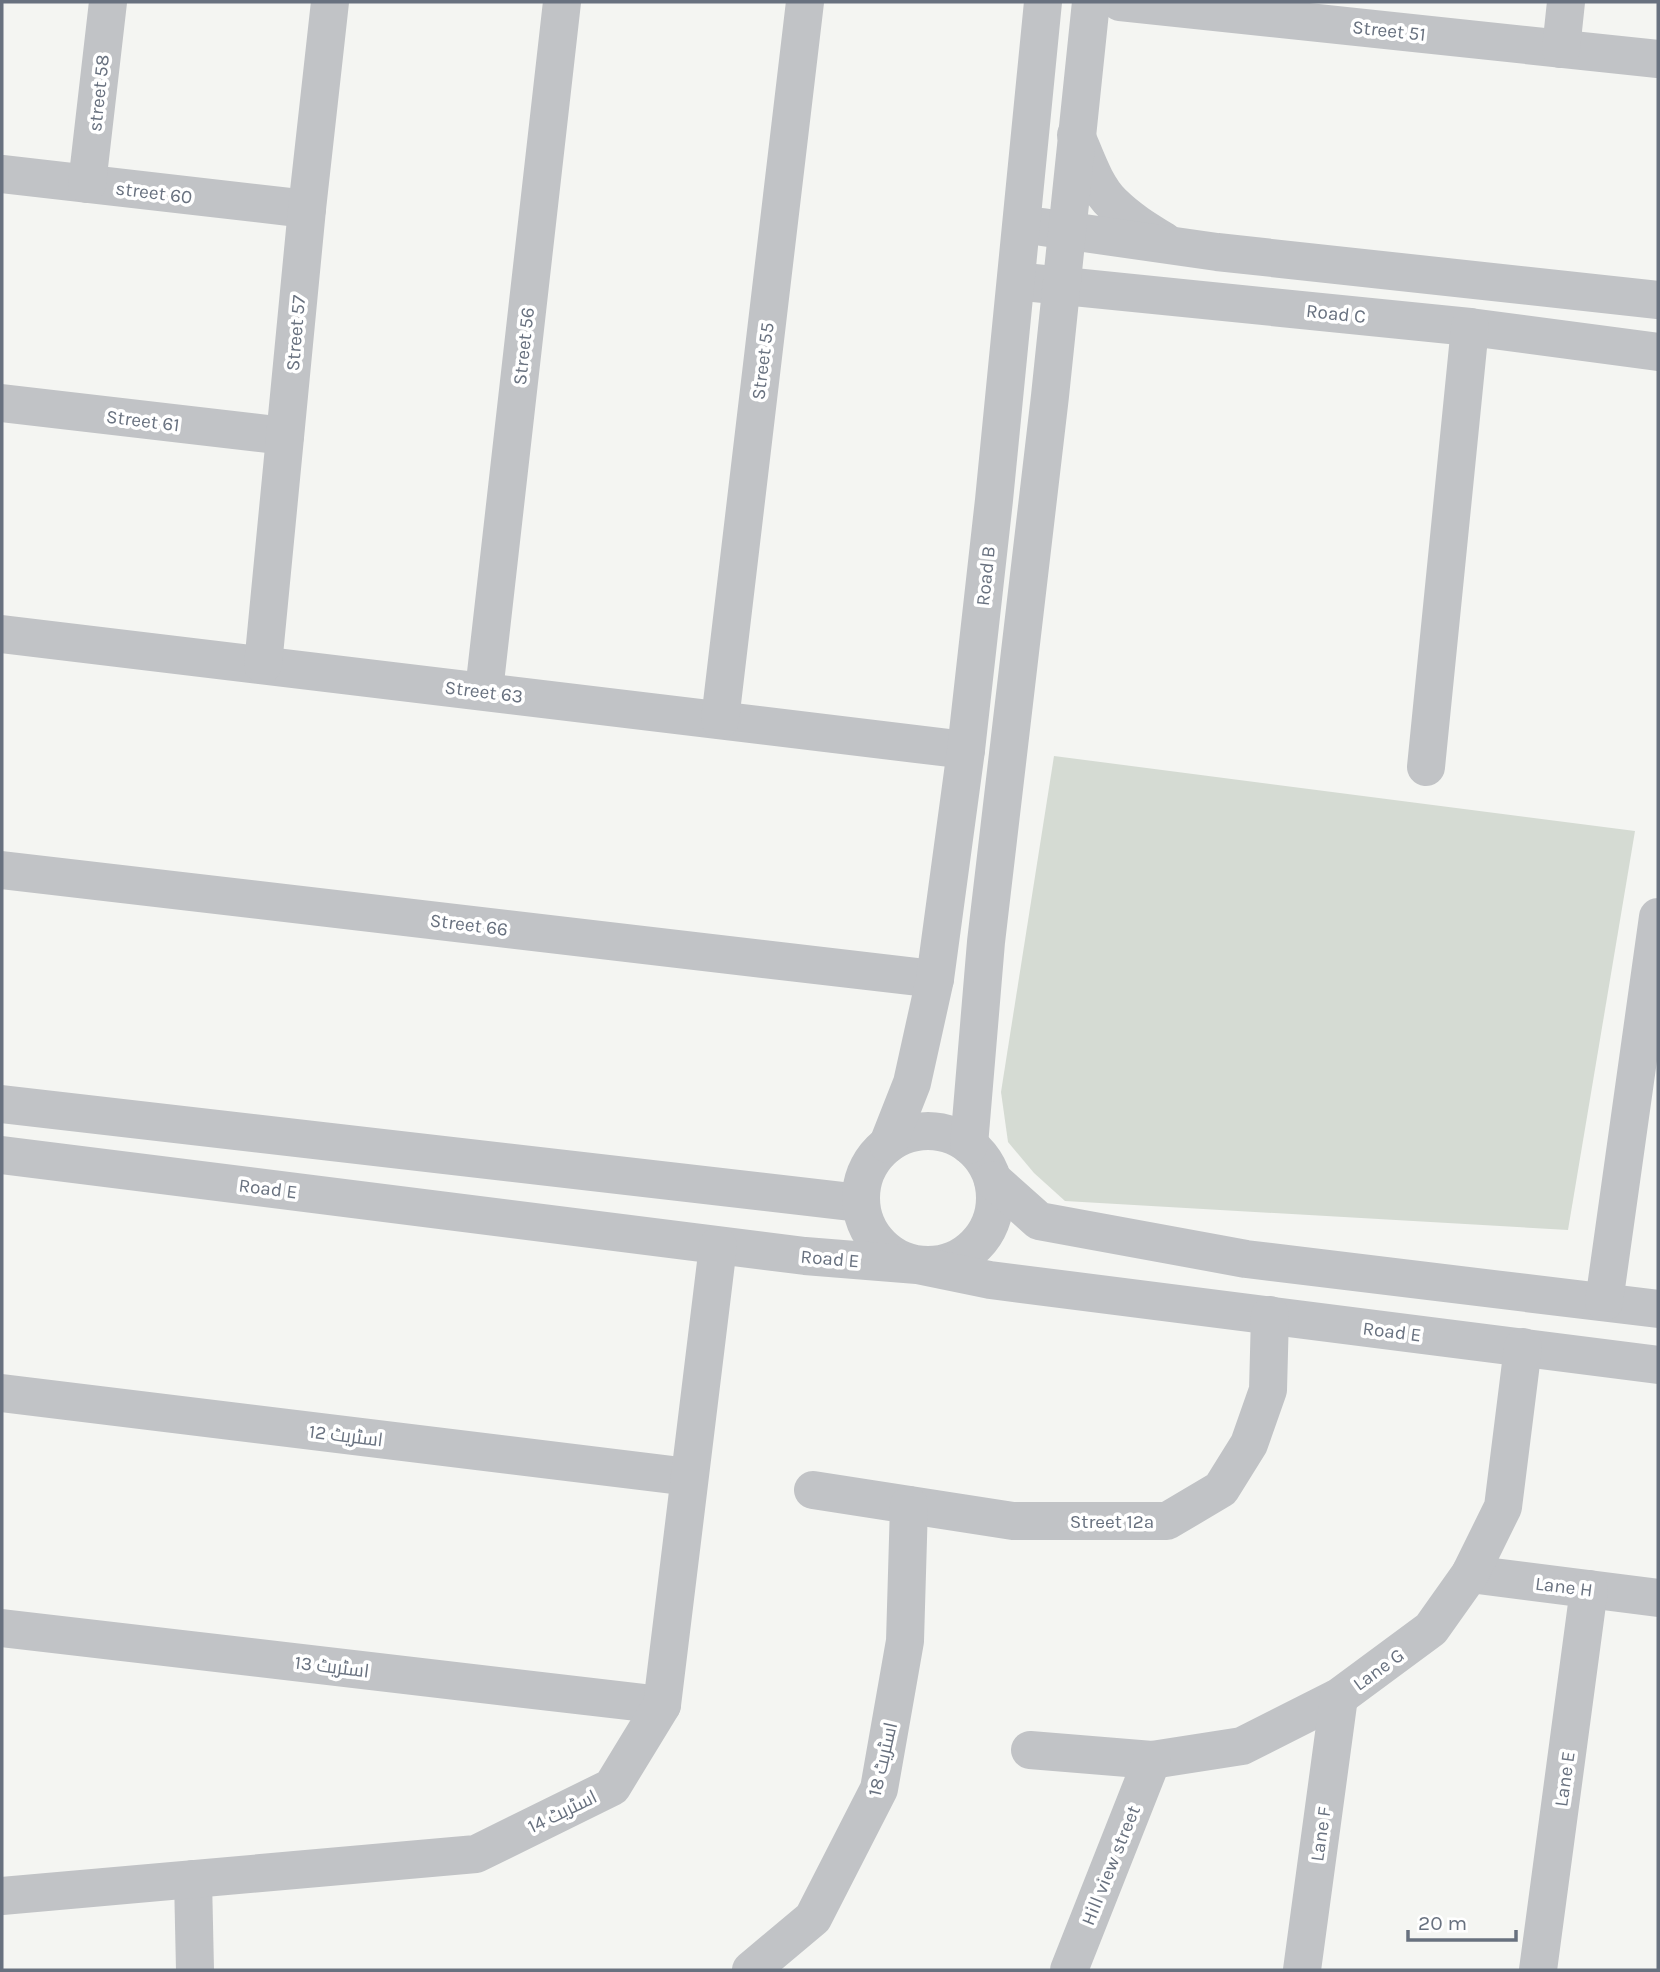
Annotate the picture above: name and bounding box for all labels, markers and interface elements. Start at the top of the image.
street label: Street 51 [1351,16,1427,46]
street label: street 58 [84,53,114,133]
street label: street 60 [114,177,194,209]
street label: Street 57 [282,294,310,372]
street label: Road C [1305,300,1367,328]
street label: Street 56 [509,306,539,386]
street label: Street 55 [747,321,779,401]
street label: Street 61 [105,406,181,436]
street label: Road B [972,545,1000,607]
street label: Street 63 [443,676,524,708]
street label: Street 66 [429,909,509,941]
street label: Road E [237,1174,298,1204]
street label: Road E [800,1245,860,1273]
street label: Road E [1361,1317,1422,1347]
street label: اسٹریٹ 12 [308,1421,384,1451]
street label: Street 12a [1070,1511,1154,1533]
street label: Lane H [1534,1573,1594,1601]
street label: Lane G [1349,1644,1408,1696]
street label: اسٹریٹ 13 [293,1652,370,1682]
street label: اسٹریٹ 18 [864,1720,902,1798]
street label: Lane E [1550,1750,1580,1808]
street label: اسٹریٹ 14 [524,1786,601,1838]
street label: Hill view street [1077,1802,1145,1929]
street label: Lane F [1306,1805,1336,1863]
scale bar [1408,1898,1516,1942]
text: 20 m [1418,1911,1467,1935]

